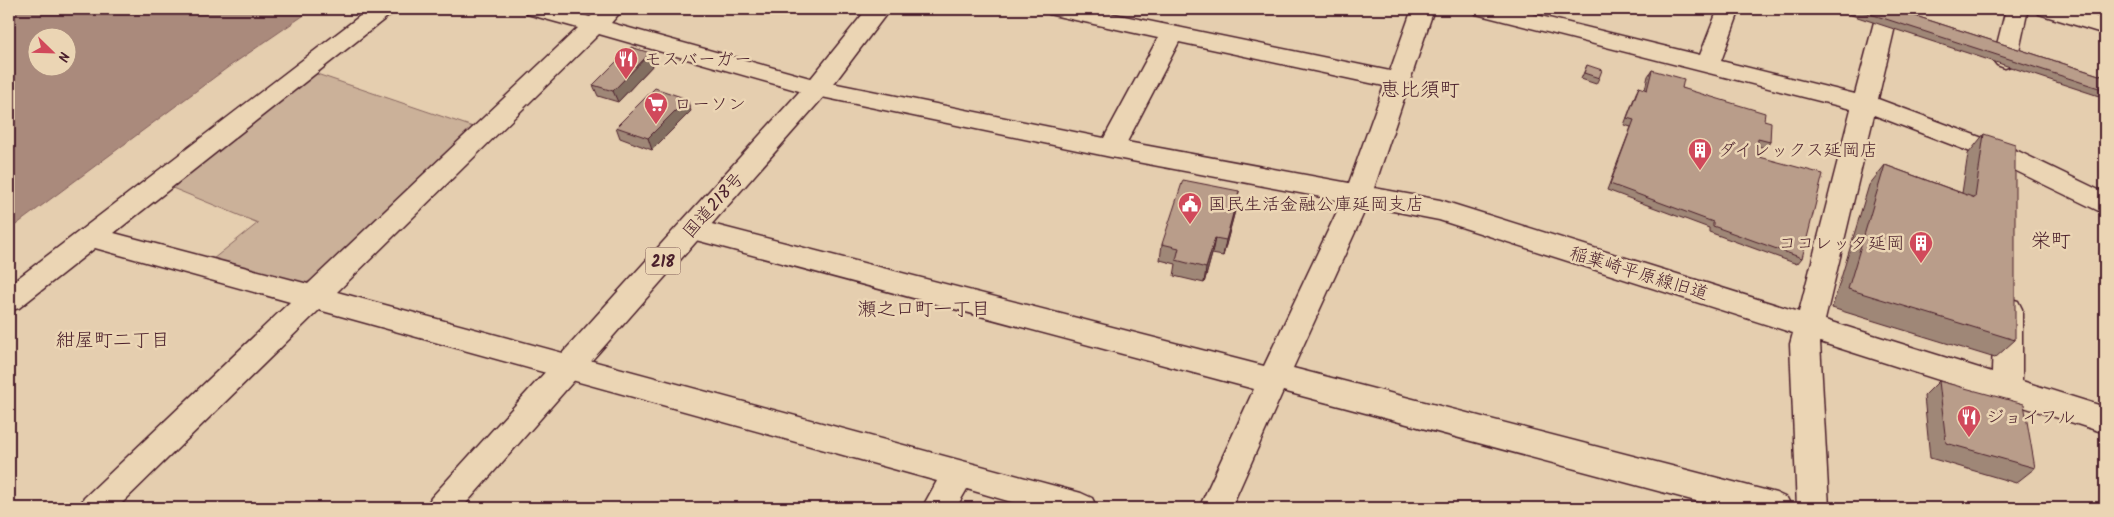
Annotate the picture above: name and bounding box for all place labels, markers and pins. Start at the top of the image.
restaurant icon: モスバーガー [613,46,639,80]
place label: モスバーガー [644,46,752,75]
supermarket icon: ローソン [643,91,669,125]
place label: ローソン [674,91,746,120]
building icon: ダイレックス延岡店 [1687,137,1713,171]
place label: ダイレックス延岡店 [1718,137,1878,166]
public building icon: 国民生活金融公庫延岡支店 [1177,191,1203,225]
place label: 国民生活金融公庫延岡支店 [1208,191,1424,220]
place label: ココレッタ延岡 [1778,230,1904,259]
building icon: ココレッタ延岡 [1908,230,1934,264]
restaurant icon: ジョイフル [1956,404,1982,438]
place label: ジョイフル [1986,404,2075,433]

